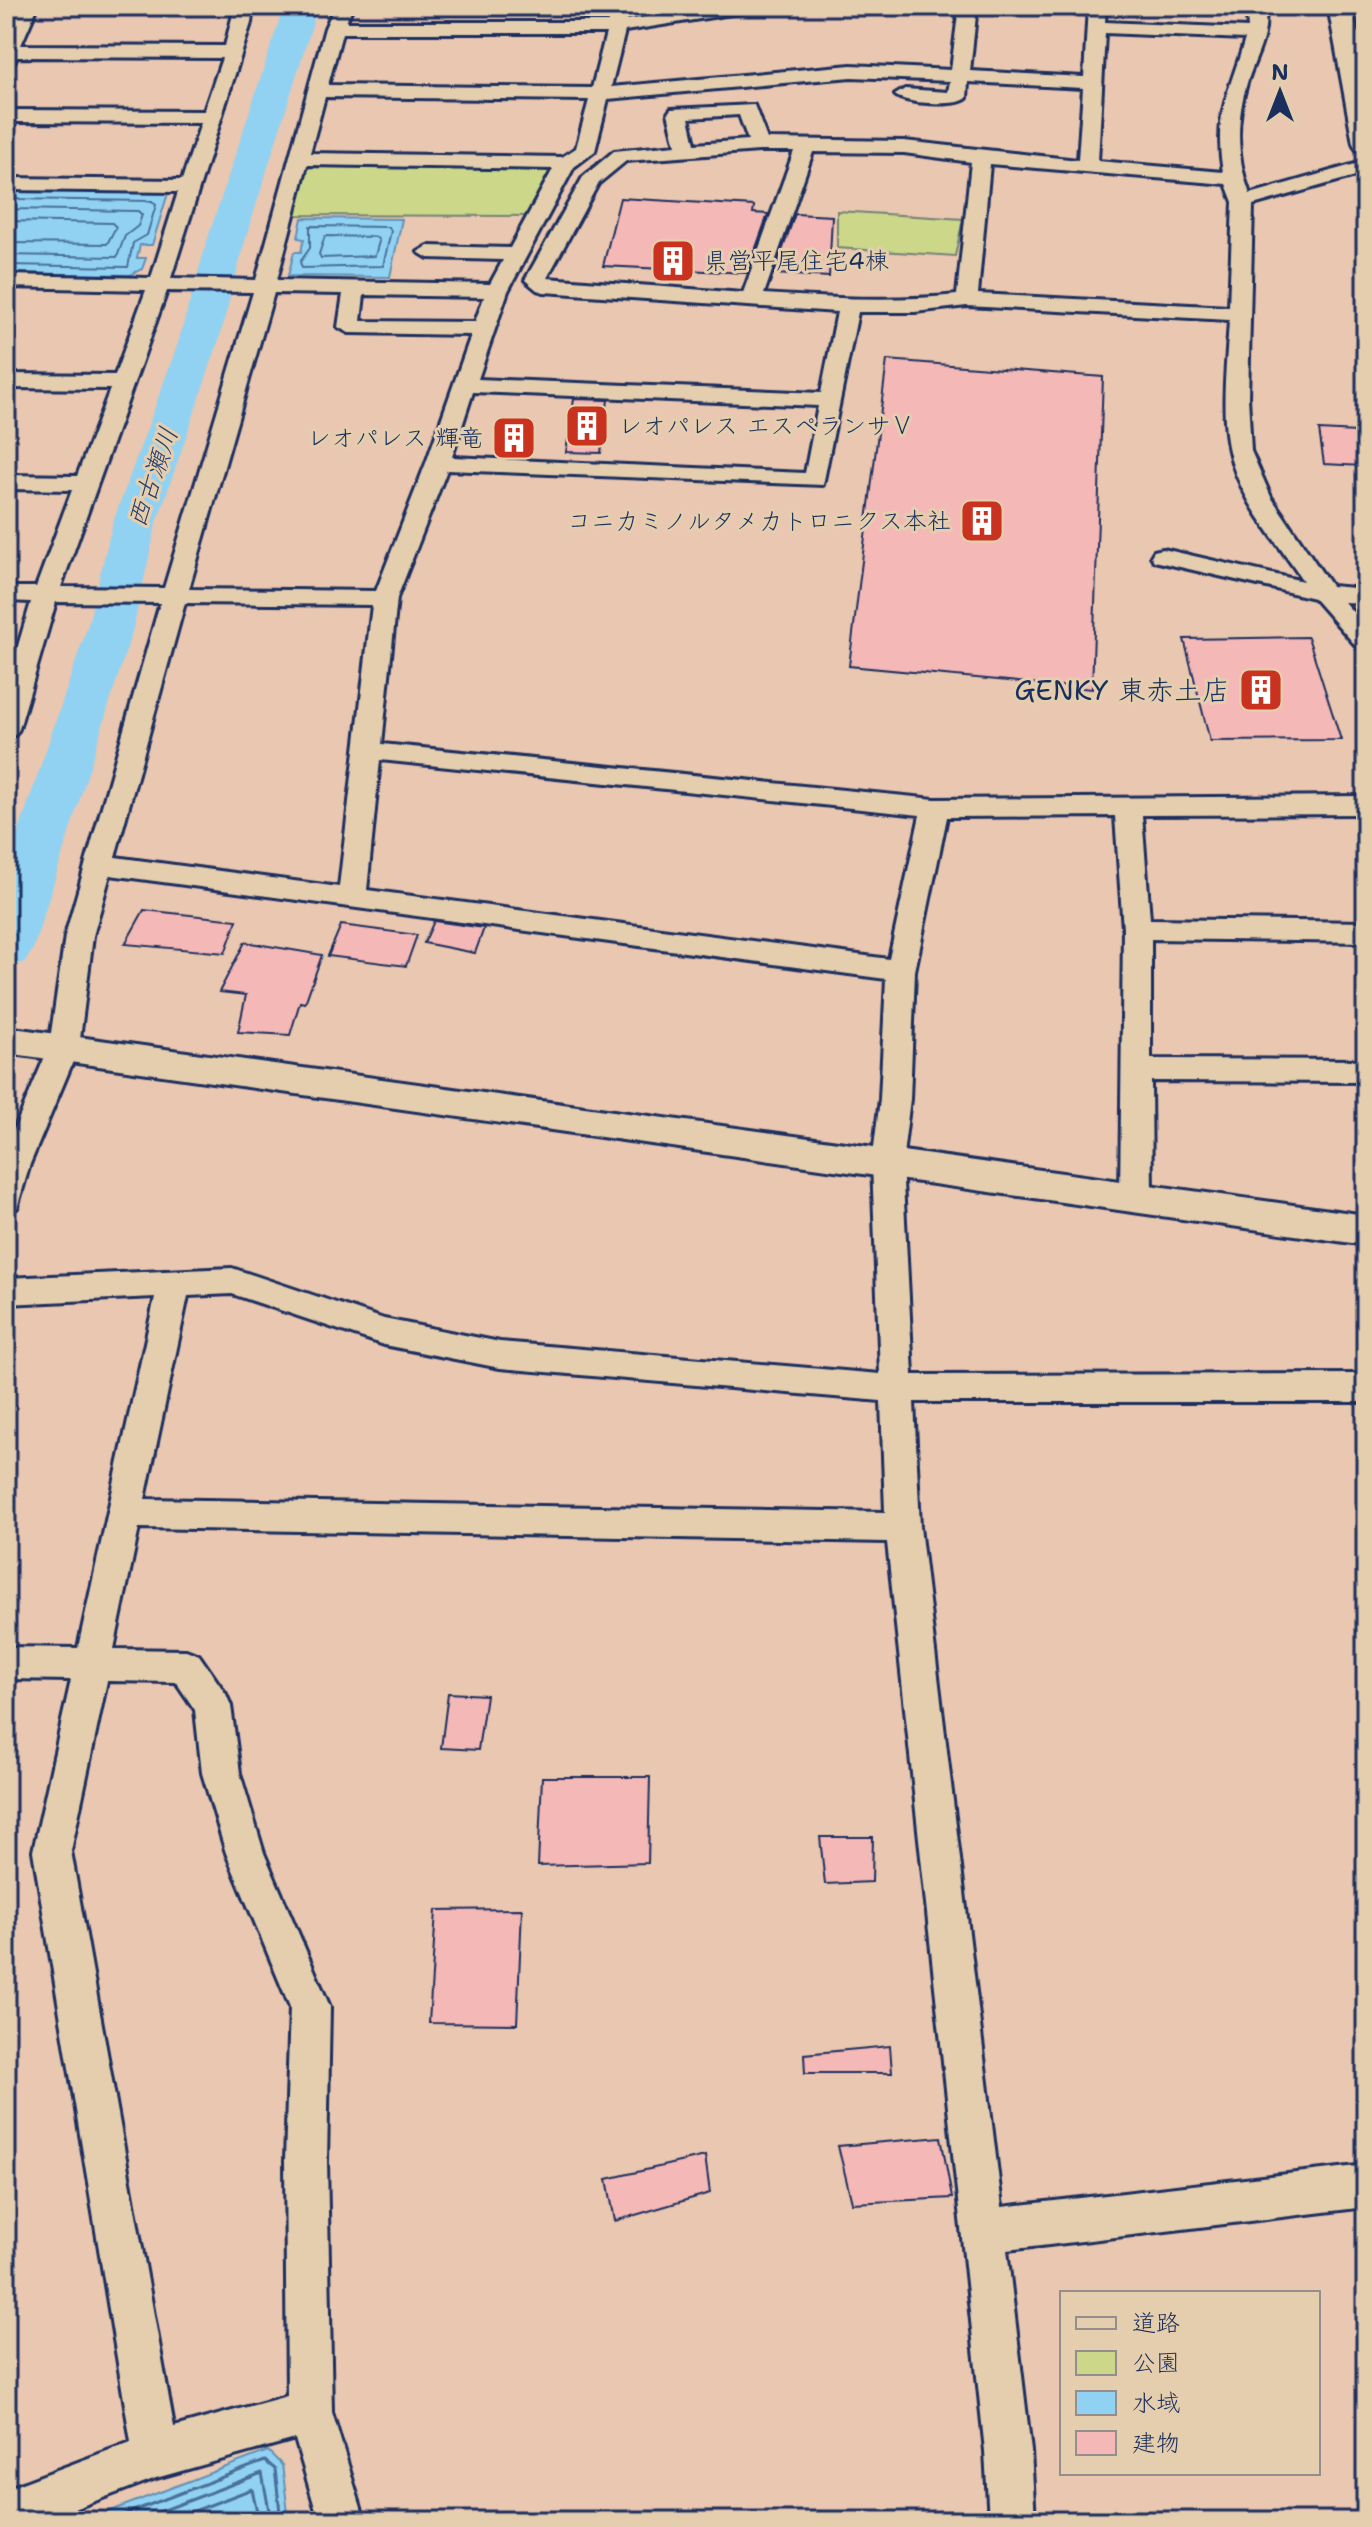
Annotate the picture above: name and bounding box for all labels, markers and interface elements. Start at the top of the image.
north arrow [1240,52,1320,132]
text: N [1271,58,1289,87]
building icon: 県営平尾住宅4棟 [649,237,697,285]
place label: 県営平尾住宅4棟 [704,245,889,277]
building icon: レオパレス エスペランサⅤ [563,402,611,450]
place label: レオパレス エスペランサⅤ [618,410,914,442]
building icon: レオパレス 輝竜 [490,414,538,462]
water label: 西古瀬川 [119,422,185,532]
place label: レオパレス 輝竜 [307,422,483,454]
building icon: コニカミノルタメカトロニクス本社 [958,497,1006,545]
place label: コニカミノルタメカトロニクス本社 [567,505,951,537]
building icon: GENKY 東赤土店 [1237,666,1285,714]
place label: GENKY 東赤土店 [1014,671,1230,709]
legend [1060,2291,1320,2475]
text: 道路 [1132,2307,1180,2339]
text: 公園 [1132,2347,1180,2379]
text: 水域 [1132,2387,1180,2419]
text: 建物 [1132,2427,1180,2459]

